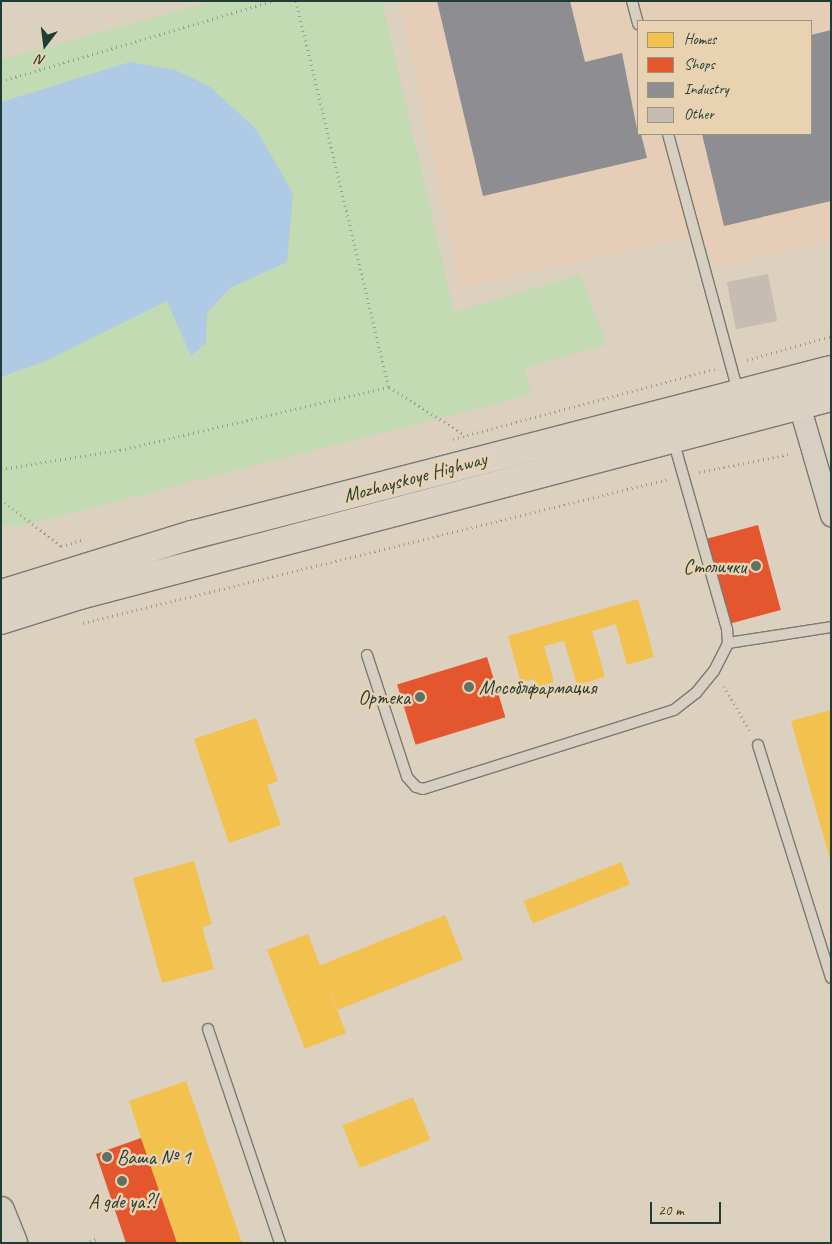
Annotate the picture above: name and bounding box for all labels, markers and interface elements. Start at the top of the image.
north arrow [20,20,70,70]
legend [637,20,812,135]
text: Homes [684,30,716,49]
text: N [35,51,47,69]
text: Shops [684,55,715,74]
text: Industry [684,80,729,99]
text: Other [684,105,714,124]
street label: Mozhayskoye Highway [341,446,489,508]
place label: Столички [683,554,746,578]
marker: Столички [750,560,762,572]
place label: Мособлфармация [479,675,596,699]
marker: Мособлфармация [463,681,475,693]
place label: Ортека [358,685,410,709]
marker: Ортека [414,691,426,703]
place label: Ваша № 1 [117,1145,191,1169]
marker: Ваша № 1 [101,1151,113,1163]
marker: A gde ya?! [116,1175,128,1187]
place label: A gde ya?! [88,1189,156,1213]
scale bar [652,1192,723,1224]
text: 20 m [658,1201,684,1220]

